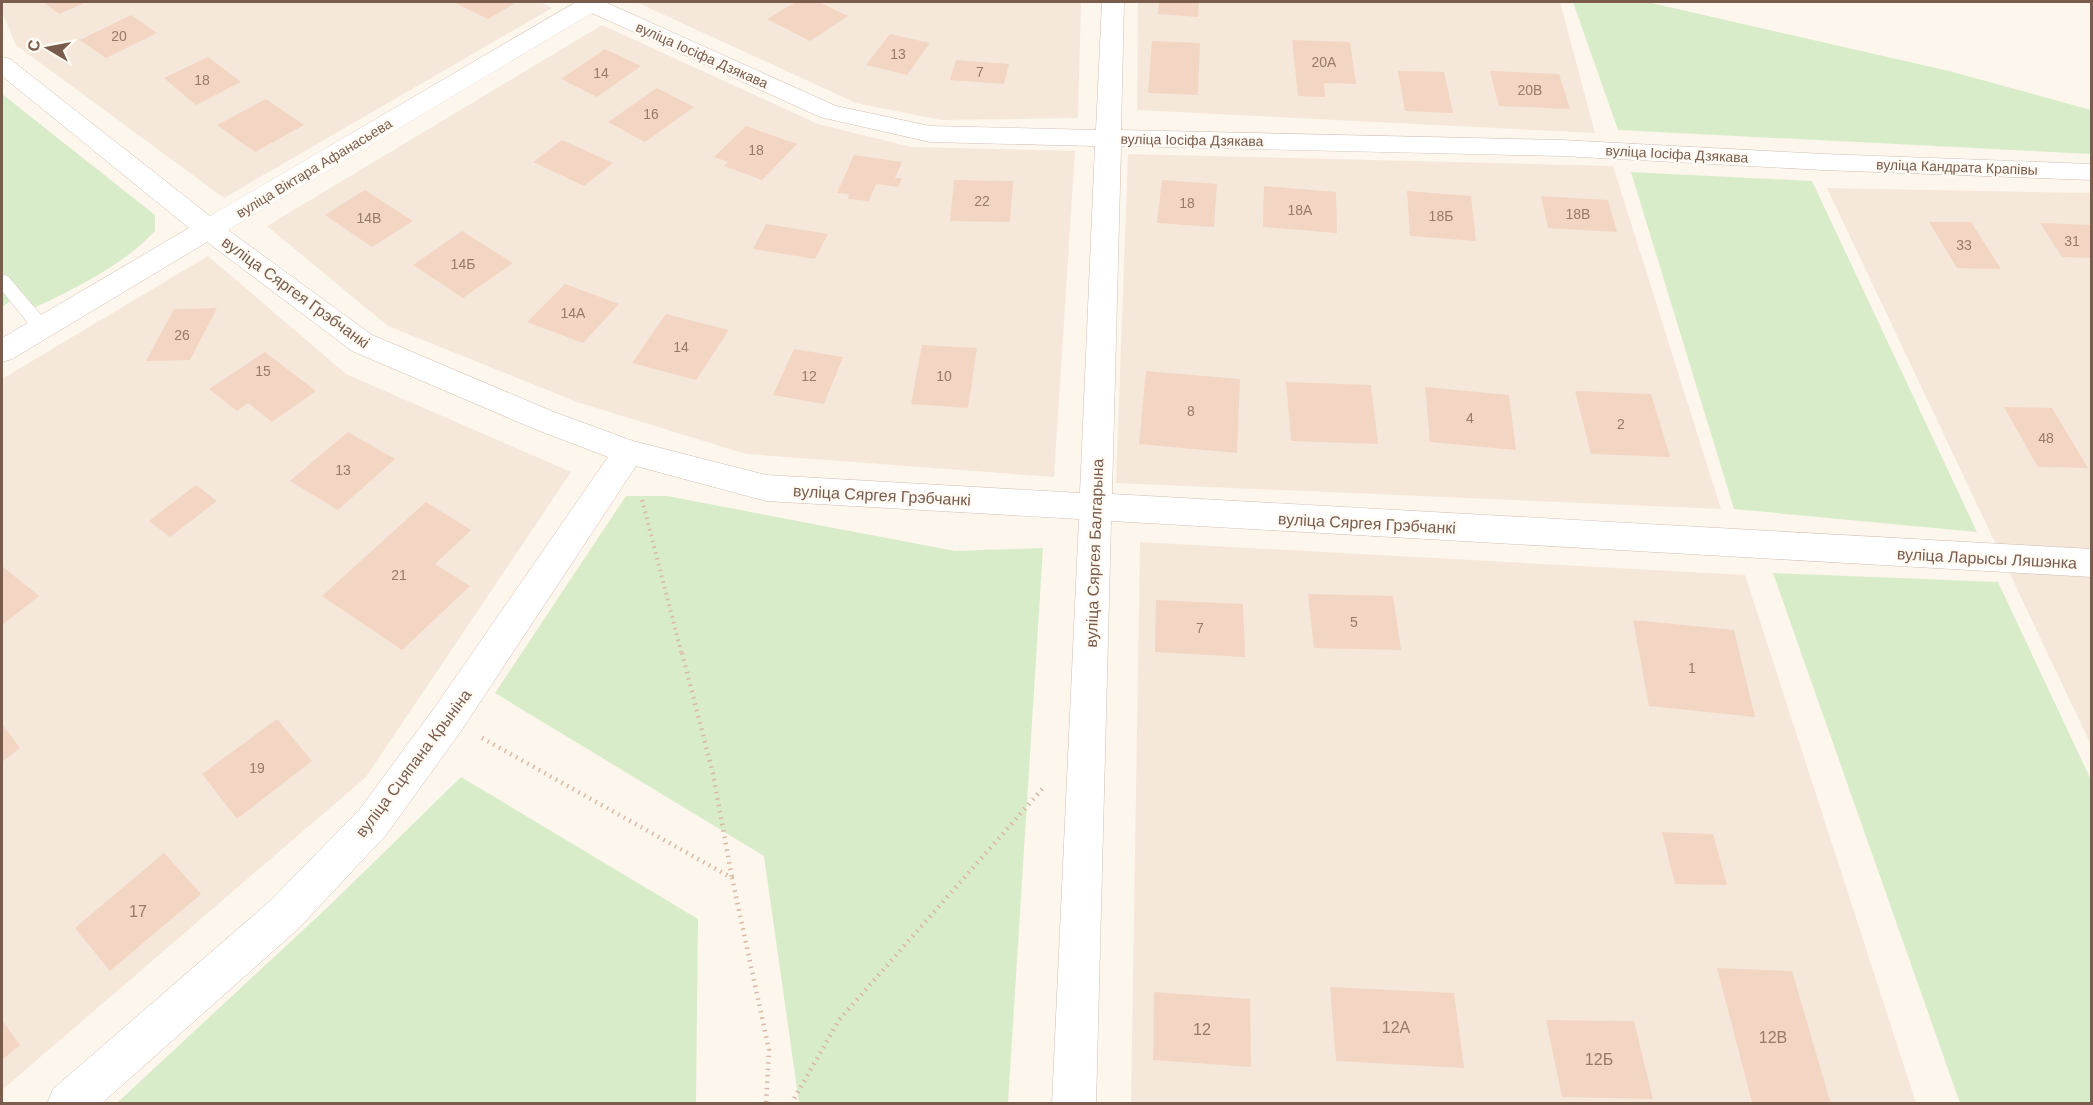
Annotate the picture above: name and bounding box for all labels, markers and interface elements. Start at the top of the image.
north arrow [18,18,78,78]
street label: вуліца Іосіфа Дзякава [633,19,771,91]
house number: 20 [111,28,127,44]
text: С [24,38,43,53]
house number: 13 [890,46,906,62]
house number: 20А [1312,54,1337,70]
house number: 7 [976,64,984,80]
house number: 14 [593,65,609,81]
house number: 18 [194,72,210,88]
house number: 20В [1518,82,1542,98]
house number: 16 [643,106,659,122]
street label: вуліца Віктара Афанасьева [233,115,395,221]
street label: вуліца Іосіфа Дзякава [1120,131,1264,149]
house number: 18 [748,142,764,158]
street label: вуліца Іосіфа Дзякава [1605,142,1749,166]
street label: вуліца Кандрата Крапівы [1876,156,2038,178]
house number: 22 [974,193,990,209]
house number: 18 [1179,195,1195,211]
house number: 18А [1288,202,1313,218]
house number: 18В [1566,206,1590,222]
house number: 18Б [1429,208,1453,224]
house number: 14В [357,210,381,226]
street label: вуліца Сяргея Грэбчанкі [219,233,373,352]
house number: 31 [2064,233,2080,249]
house number: 33 [1956,237,1972,253]
house number: 14Б [451,256,475,272]
house number: 14А [561,305,586,321]
house number: 26 [174,327,190,343]
house number: 14 [673,339,689,355]
house number: 15 [255,363,271,379]
house number: 12 [801,368,817,384]
house number: 10 [936,368,952,384]
house number: 8 [1187,403,1195,419]
house number: 4 [1466,410,1474,426]
house number: 2 [1617,416,1625,432]
house number: 48 [2038,430,2054,446]
street label: вуліца Сяргея Балгарына [1083,458,1106,648]
house number: 13 [335,462,351,478]
street label: вуліца Сяргея Грэбчанкі [793,482,971,509]
street label: вуліца Сяргея Грэбчанкі [1278,510,1456,537]
street label: вуліца Ларысы Ляшэнка [1897,545,2077,572]
house number: 21 [391,567,407,583]
house number: 5 [1350,614,1358,630]
house number: 7 [1196,620,1204,636]
house number: 1 [1688,660,1696,676]
street label: вуліца Сцяпана Крыніна [352,686,474,840]
house number: 19 [249,760,265,776]
house number: 17 [129,903,147,920]
house number: 12А [1382,1019,1411,1036]
house number: 12 [1193,1021,1211,1038]
house number: 12В [1759,1029,1787,1046]
house number: 12Б [1585,1051,1613,1068]

